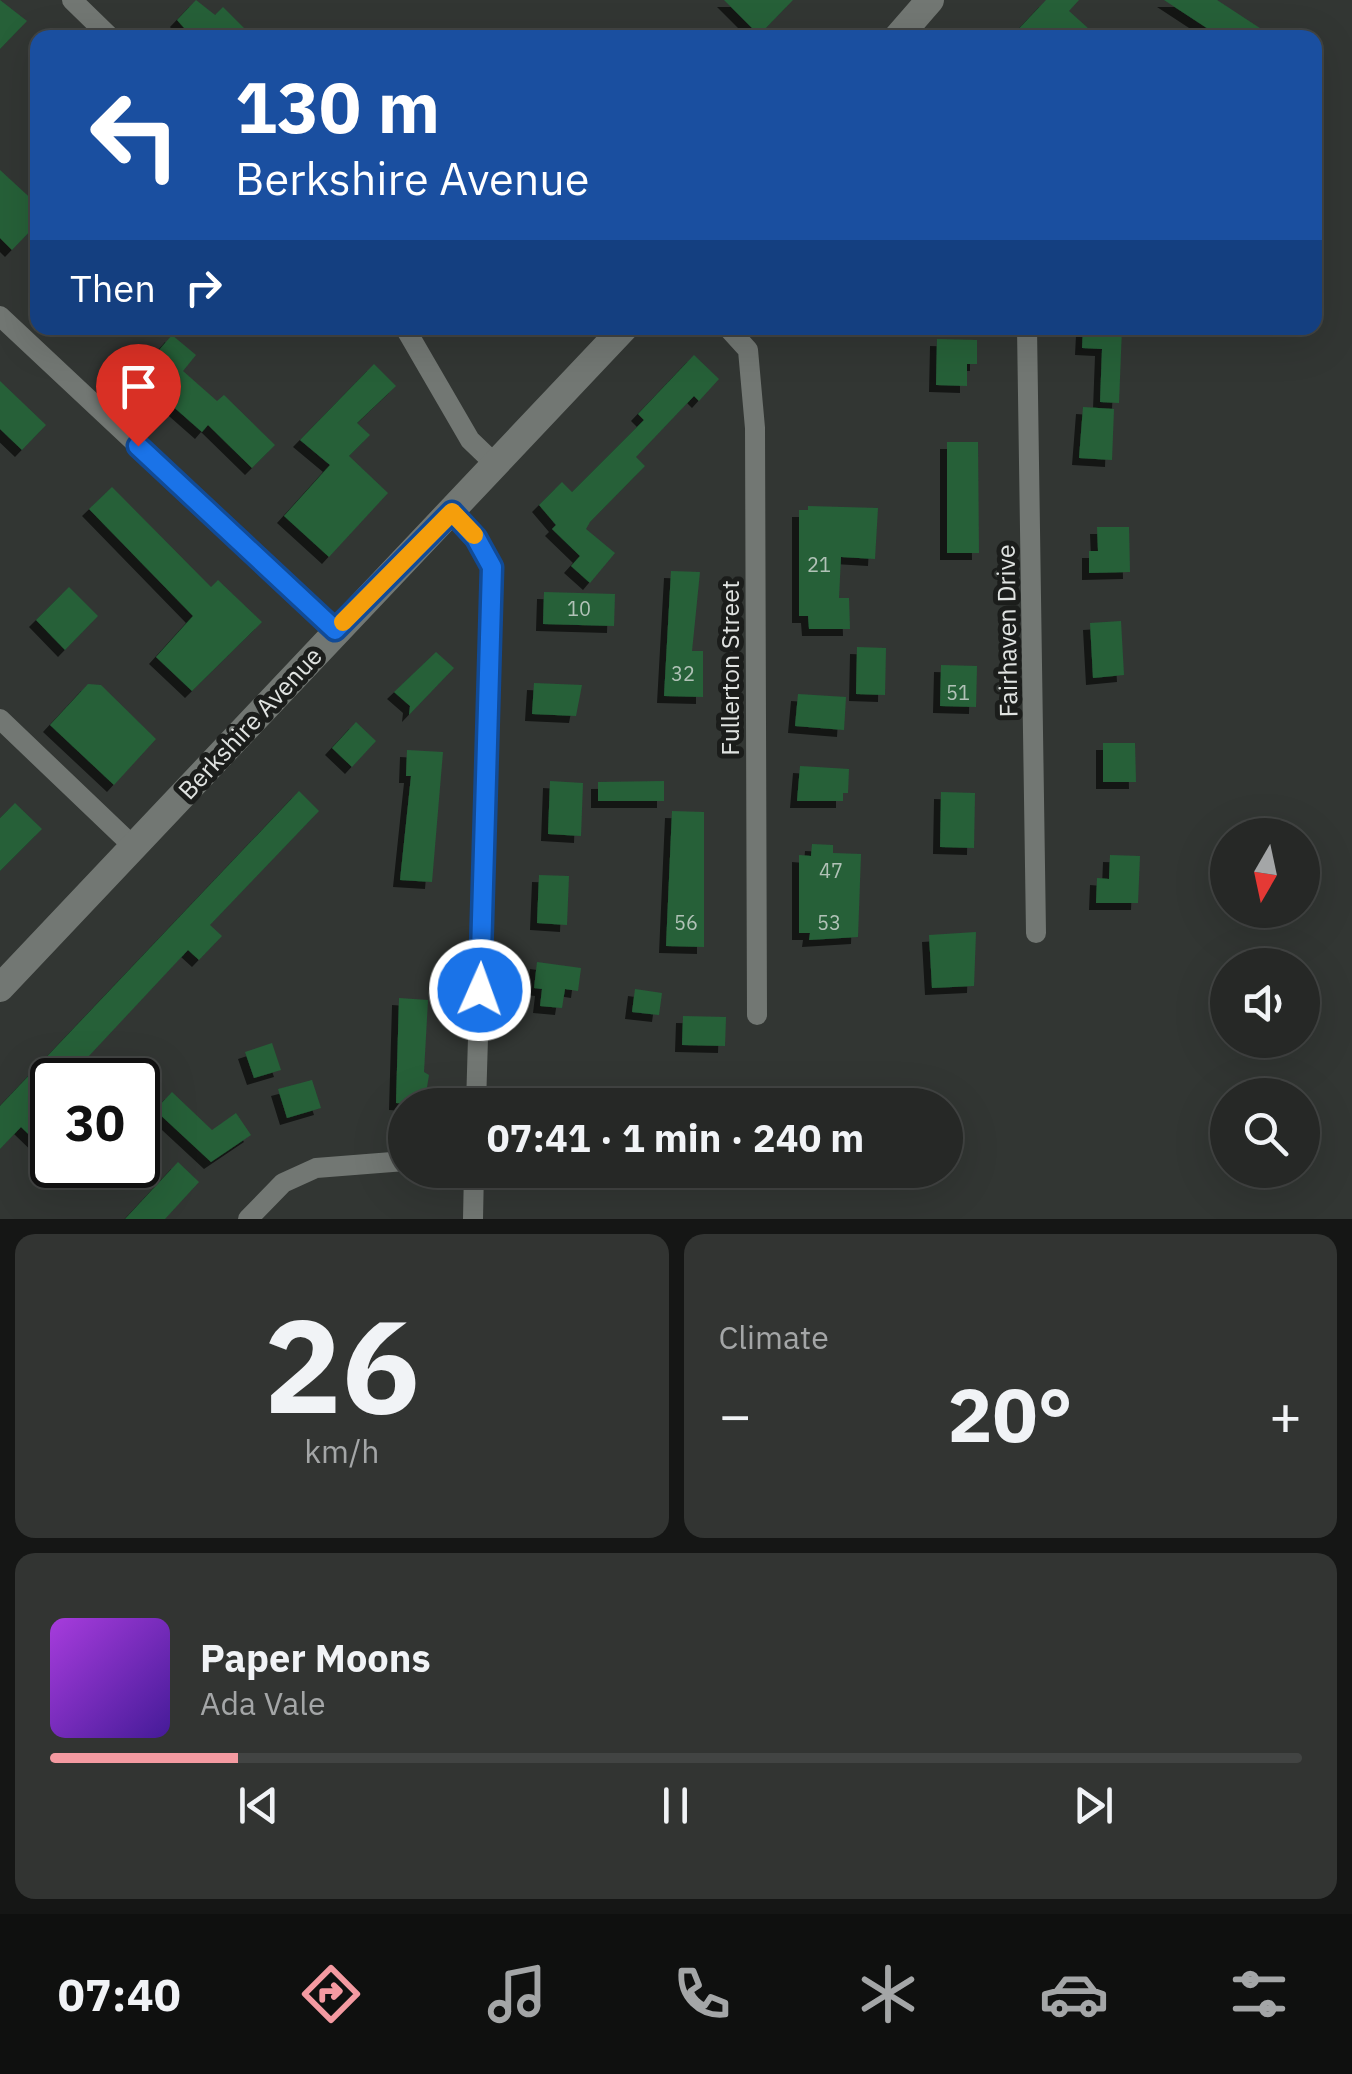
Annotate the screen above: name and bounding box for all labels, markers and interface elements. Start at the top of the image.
text: 130 m [235,61,440,152]
icon: left [70,70,200,200]
text: Berkshire Avenue [235,149,589,207]
icon: right [176,260,231,315]
text: Then [70,263,156,312]
pin [96,344,181,447]
icon: arrive [111,359,166,414]
street label: Fairhaven Drive [988,544,1025,718]
house number: 21 [807,551,831,578]
street label: Fullerton Street [713,580,746,756]
house number: 10 [567,595,591,622]
street label: Berkshire Avenue [170,639,329,806]
house number: 32 [671,660,695,687]
house number: 51 [946,679,970,706]
north arrow [1210,818,1320,928]
map controls [1210,818,1320,1188]
house number: 47 [819,857,843,884]
house number: 56 [674,909,698,936]
house number: 53 [817,909,841,936]
position arrow [428,938,532,1042]
button: sound [1210,948,1320,1058]
speed limit sign: 30 [30,1058,160,1188]
button: search [1210,1078,1320,1188]
text: 07:41 · 1 min · 240 m [487,1113,864,1162]
text: 26 [264,1280,420,1449]
text: Climate [719,1316,829,1358]
text: 20° [948,1365,1073,1463]
text: − [719,1379,752,1450]
text: + [1269,1379,1302,1450]
text: km/h [304,1430,379,1472]
text: Paper Moons [200,1633,431,1682]
text: Ada Vale [200,1682,326,1724]
icon: previous [231,1778,286,1833]
icon: pause [648,1778,703,1833]
icon: next [1066,1778,1121,1833]
icon: directions [296,1959,366,2029]
icon: music [482,1959,552,2029]
icon: phone [667,1959,737,2029]
icon: climate [853,1959,923,2029]
icon: car [1039,1959,1109,2029]
icon: filters [1224,1959,1294,2029]
text: 07:40 [58,1965,181,2023]

